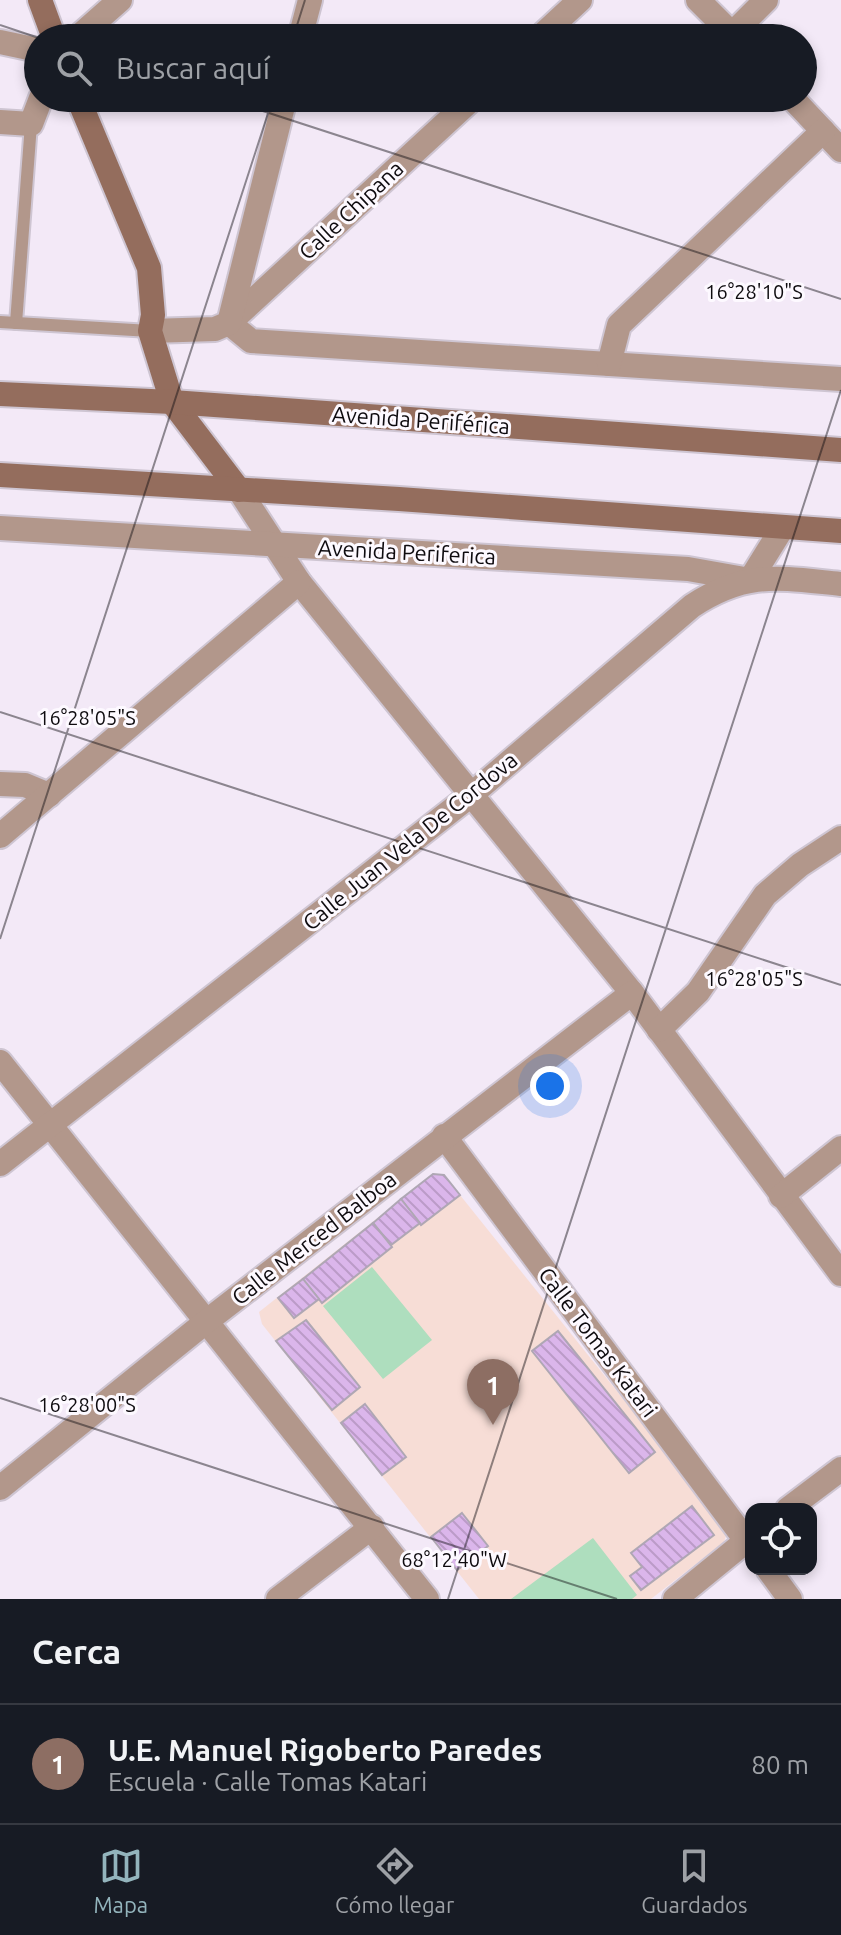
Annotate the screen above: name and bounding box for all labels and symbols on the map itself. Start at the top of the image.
street label: Calle Chipana [294,155,408,264]
text: 16°28'10"S [705,280,803,303]
street label: Avenida Periférica [331,401,511,438]
street label: Avenida Periferica [317,534,497,569]
text: 16°28'05"S [38,706,136,729]
street label: Calle Juan Vela De Cordova [298,746,522,935]
text: 16°28'05"S [705,967,803,990]
your location [530,1066,570,1106]
street label: Calle Merced Balboa [227,1166,401,1309]
street label: Calle Tomas Katari [534,1262,663,1421]
pin: 1 [467,1359,519,1425]
text: 16°28'00"S [38,1393,136,1416]
text: 68°12'40"W [401,1548,507,1571]

